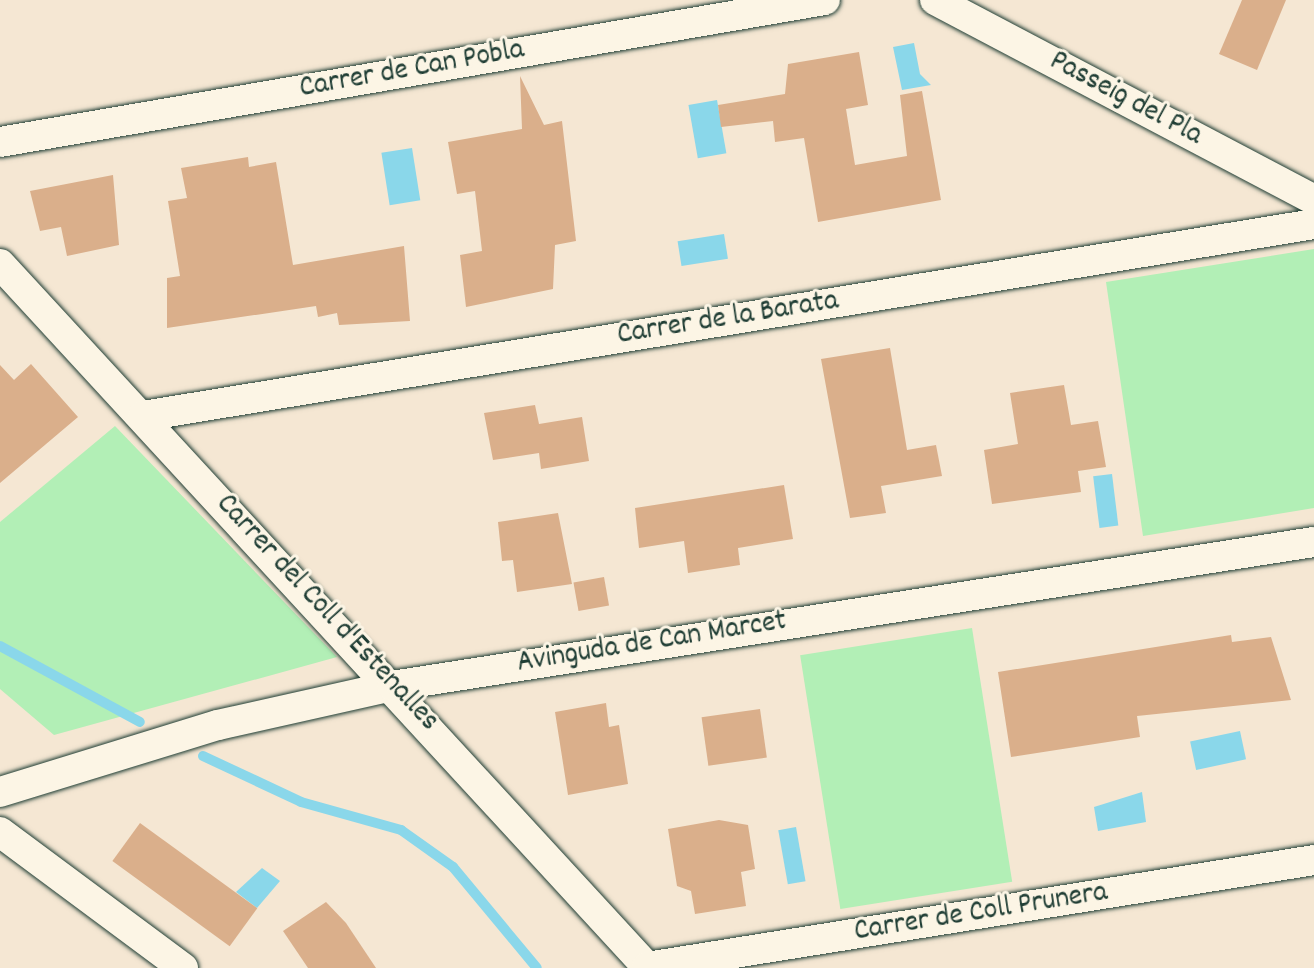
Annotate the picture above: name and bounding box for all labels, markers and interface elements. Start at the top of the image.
street label: Carrer de Can Pobla [297,34,527,108]
street label: Passeig del Pla [1042,45,1208,155]
street label: Carrer de la Barata [615,285,841,355]
street label: Carrer del Coll d'Estenalles [207,488,445,740]
street label: Avinguda de Can Marcet [515,605,789,683]
street label: Carrer de Coll Prunera [852,876,1110,952]

